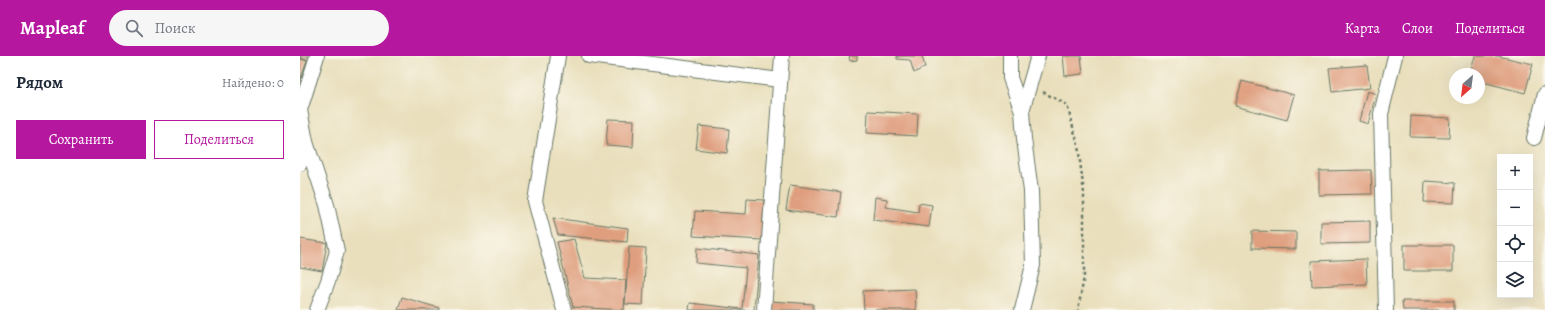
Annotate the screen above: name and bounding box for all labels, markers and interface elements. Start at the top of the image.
search box [109,10,389,46]
text: Mapleaf [20,15,85,41]
icon: search [123,17,145,39]
text: Поиск [155,18,196,38]
text: Карта [1345,19,1380,38]
text: Слои [1402,19,1433,38]
text: Поделиться [1455,19,1525,38]
north arrow [1449,68,1485,104]
text: Рядом [16,71,63,94]
text: Найдено: 0 [222,74,284,91]
button: Сохранить [16,120,146,159]
button: Поделиться [154,120,284,159]
map controls [1497,154,1533,298]
button: + [1497,154,1533,190]
button: − [1497,190,1533,226]
button: locate [1497,226,1533,262]
button: layers [1497,262,1533,298]

